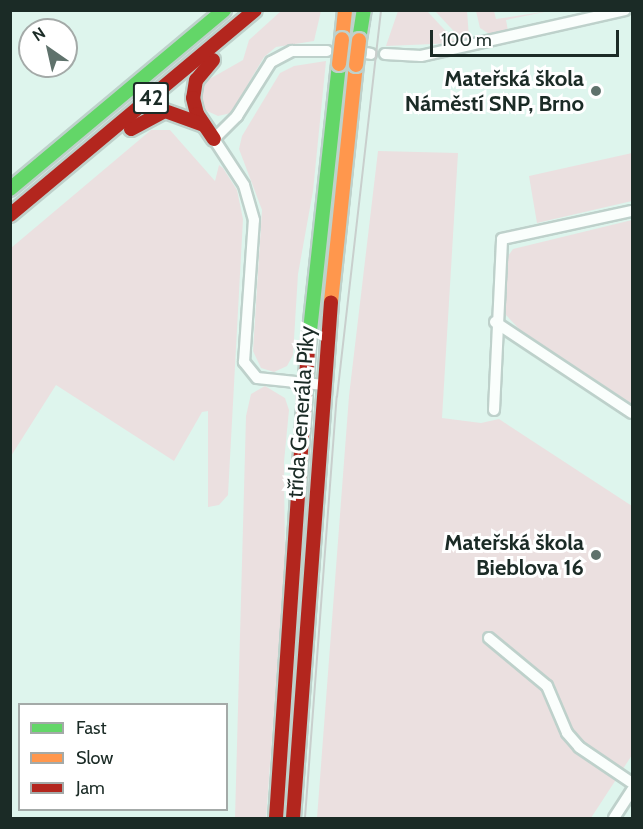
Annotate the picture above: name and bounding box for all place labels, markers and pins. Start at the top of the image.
place label: Mateřská škola Náměstí SNP, Brno [405,65,584,116]
marker: Mateřská škola Náměstí SNP, Brno [589,84,603,98]
place label: Mateřská škola Bieblova 16 [444,529,584,580]
marker: Mateřská škola Bieblova 16 [589,548,603,562]

